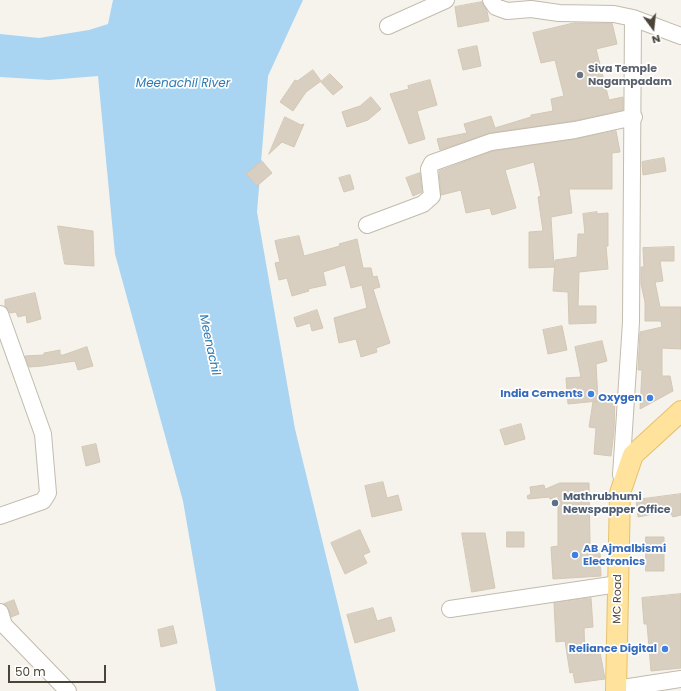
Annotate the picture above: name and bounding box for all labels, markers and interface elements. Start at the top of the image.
north arrow [633,8,673,48]
text: N [650,31,662,48]
place label: Siva Temple Nagampadam [588,62,672,88]
marker: Siva Temple Nagampadam [575,70,585,80]
water label: Meenachil River [136,77,230,91]
water label: Meenachil [196,313,222,377]
place label: India Cements [500,387,583,401]
marker: India Cements [586,389,596,399]
place label: Oxygen [598,391,642,405]
marker: Oxygen [645,393,655,403]
place label: Mathrubhumi Newspapper Office [563,490,671,516]
marker: Mathrubhumi Newspapper Office [550,498,560,508]
place label: AB Ajmalbismi Electronics [583,542,666,568]
marker: AB Ajmalbismi Electronics [570,550,580,560]
street label: MC Road [611,574,625,624]
place label: Reliance Digital [569,642,657,656]
marker: Reliance Digital [660,644,670,654]
scale bar [10,657,108,683]
text: 50 m [15,663,46,680]

